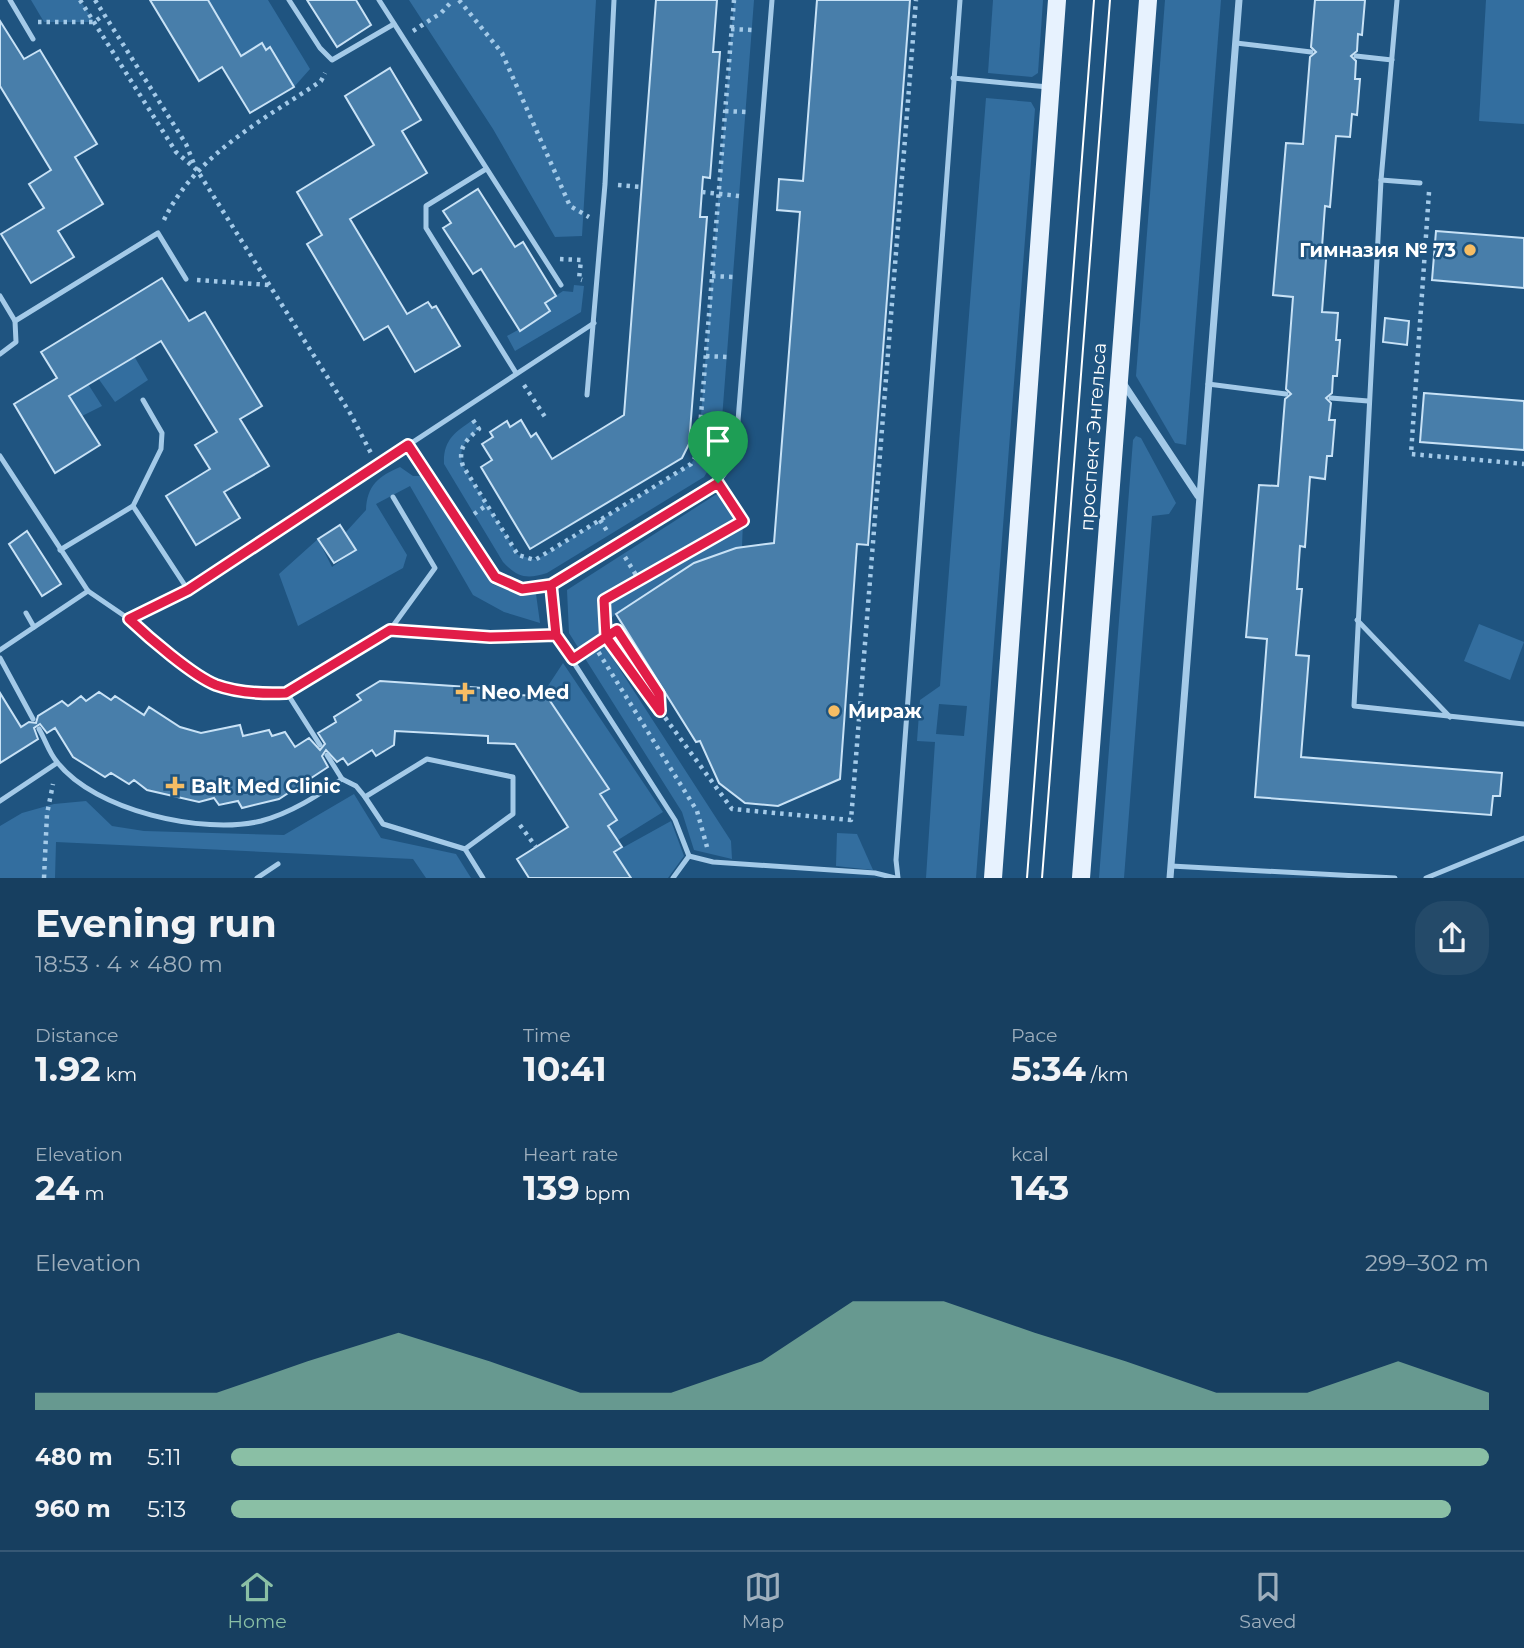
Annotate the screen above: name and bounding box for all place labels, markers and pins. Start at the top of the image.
place label: Гимназия № 73 [1299,239,1456,262]
marker: Гимназия № 73 [1462,242,1478,258]
pin [688,411,748,483]
place label: Neo Med [481,681,569,704]
marker: Neo Med [455,682,475,702]
place label: Мираж [848,700,922,723]
marker: Мираж [826,703,842,719]
place label: Balt Med Clinic [191,775,341,798]
marker: Balt Med Clinic [165,776,185,796]

